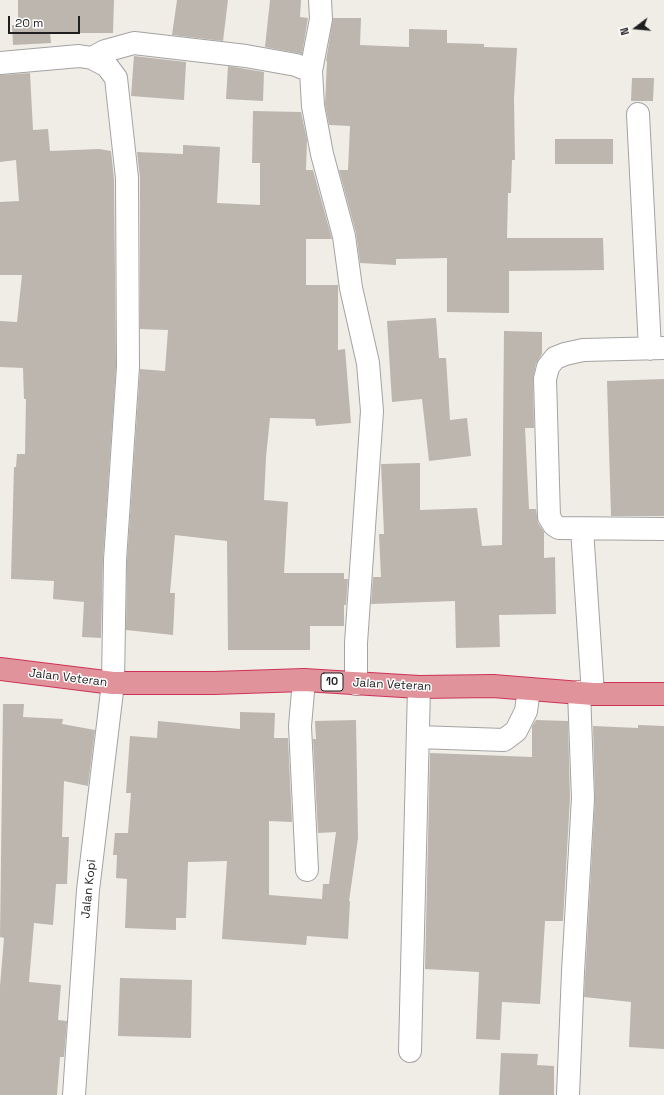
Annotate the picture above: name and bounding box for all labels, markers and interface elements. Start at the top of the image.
scale bar [10,8,82,34]
north arrow [616,8,656,48]
text: 20 m [15,15,43,31]
text: N [617,26,632,37]
street label: Jalan Veteran [28,666,108,690]
road number: 10 [321,673,343,691]
street label: Jalan Veteran [352,676,432,694]
street label: Jalan Kopi [79,859,99,919]

